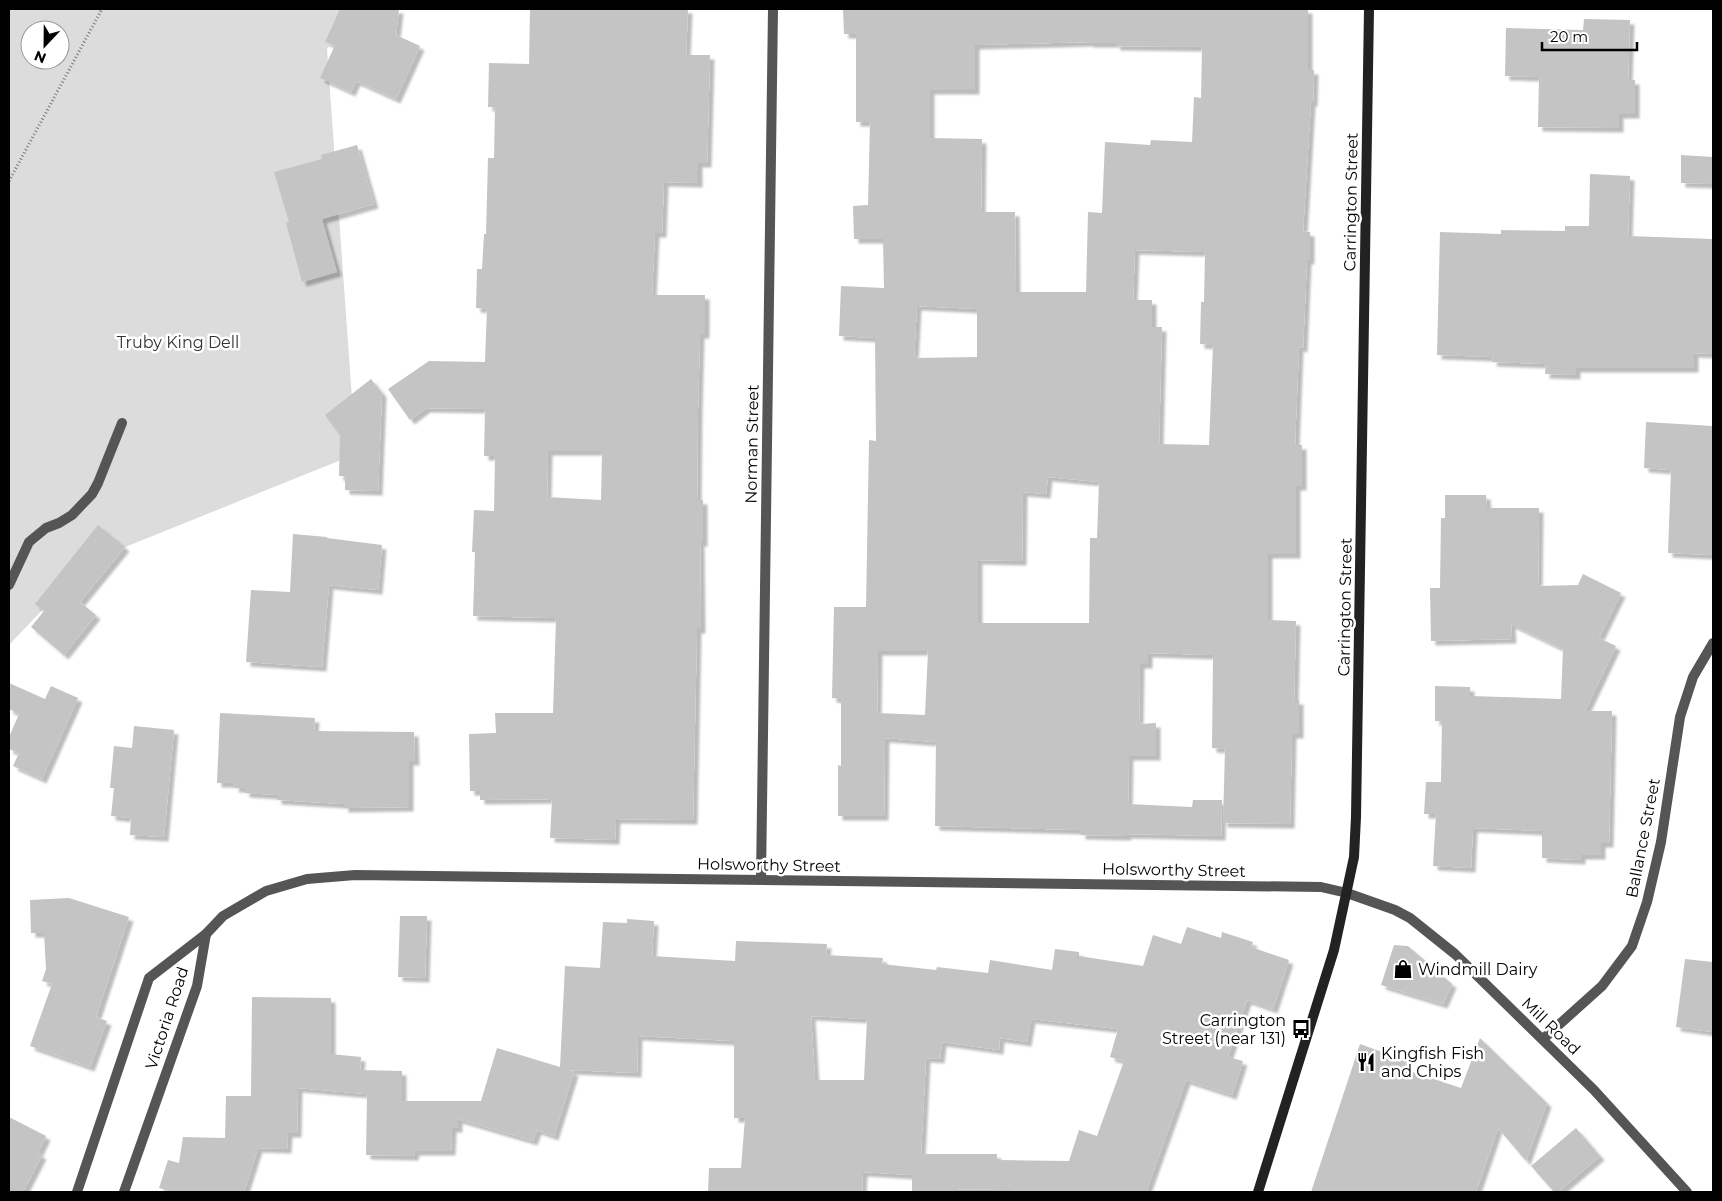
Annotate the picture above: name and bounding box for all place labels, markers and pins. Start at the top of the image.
shop icon: Windmill Dairy [1392,958,1414,980]
place label: Windmill Dairy [1418,960,1538,979]
place label: Carrington Street (near 131) [1162,1011,1286,1048]
bus stop icon: Carrington Street (near 131) [1290,1018,1312,1040]
place label: Kingfish Fish and Chips [1381,1044,1484,1081]
restaurant icon: Kingfish Fish and Chips [1355,1051,1377,1073]

